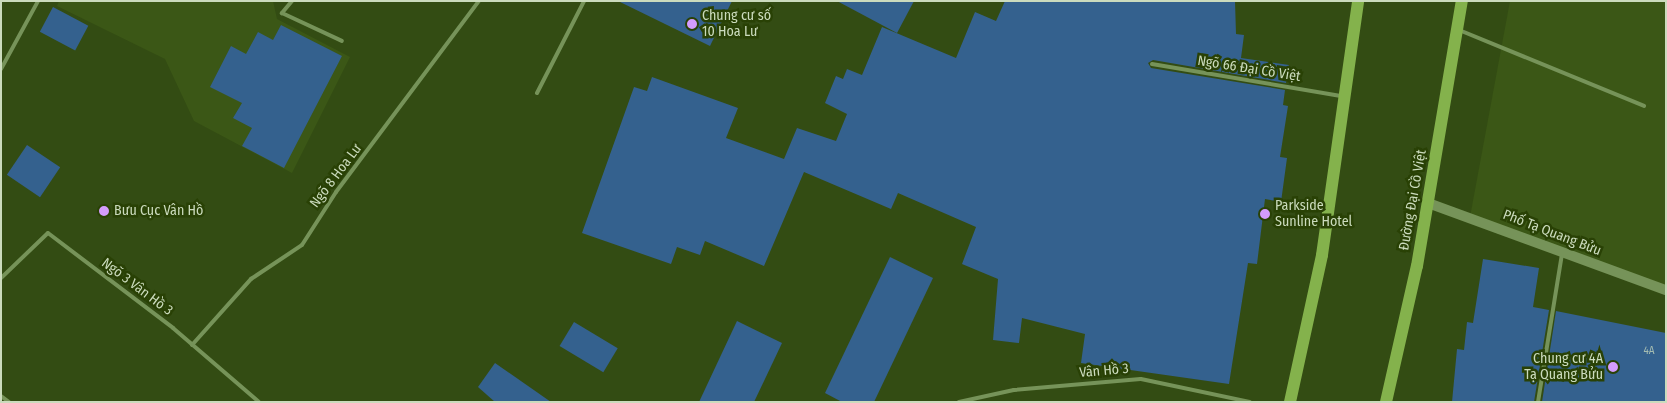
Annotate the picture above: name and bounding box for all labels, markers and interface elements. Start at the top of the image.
place label: Chung cư số 10 Hoa Lư [702,8,771,40]
marker: Chung cư số 10 Hoa Lư [686,18,698,30]
street label: Ngõ 66 Đại Cồ Việt [1196,53,1302,85]
street label: Ngõ 8 Hoa Lư [307,141,365,211]
street label: Đường Đại Cồ Việt [1396,148,1430,252]
place label: Parkside Sunline Hotel [1275,198,1352,230]
place label: Bưu Cục Vân Hồ [114,203,203,219]
marker: Bưu Cục Vân Hồ [98,205,110,217]
street label: Phố Tạ Quang Bửu [1500,207,1604,259]
marker: Parkside Sunline Hotel [1259,208,1271,220]
street label: Ngõ 3 Vân Hồ 3 [98,255,176,319]
house number: 4A [1643,344,1655,358]
place label: Chung cư 4A Tạ Quang Bửu [1524,351,1603,384]
street label: Vân Hồ 3 [1079,360,1129,382]
marker: Chung cư 4A Tạ Quang Bửu [1607,361,1619,373]

